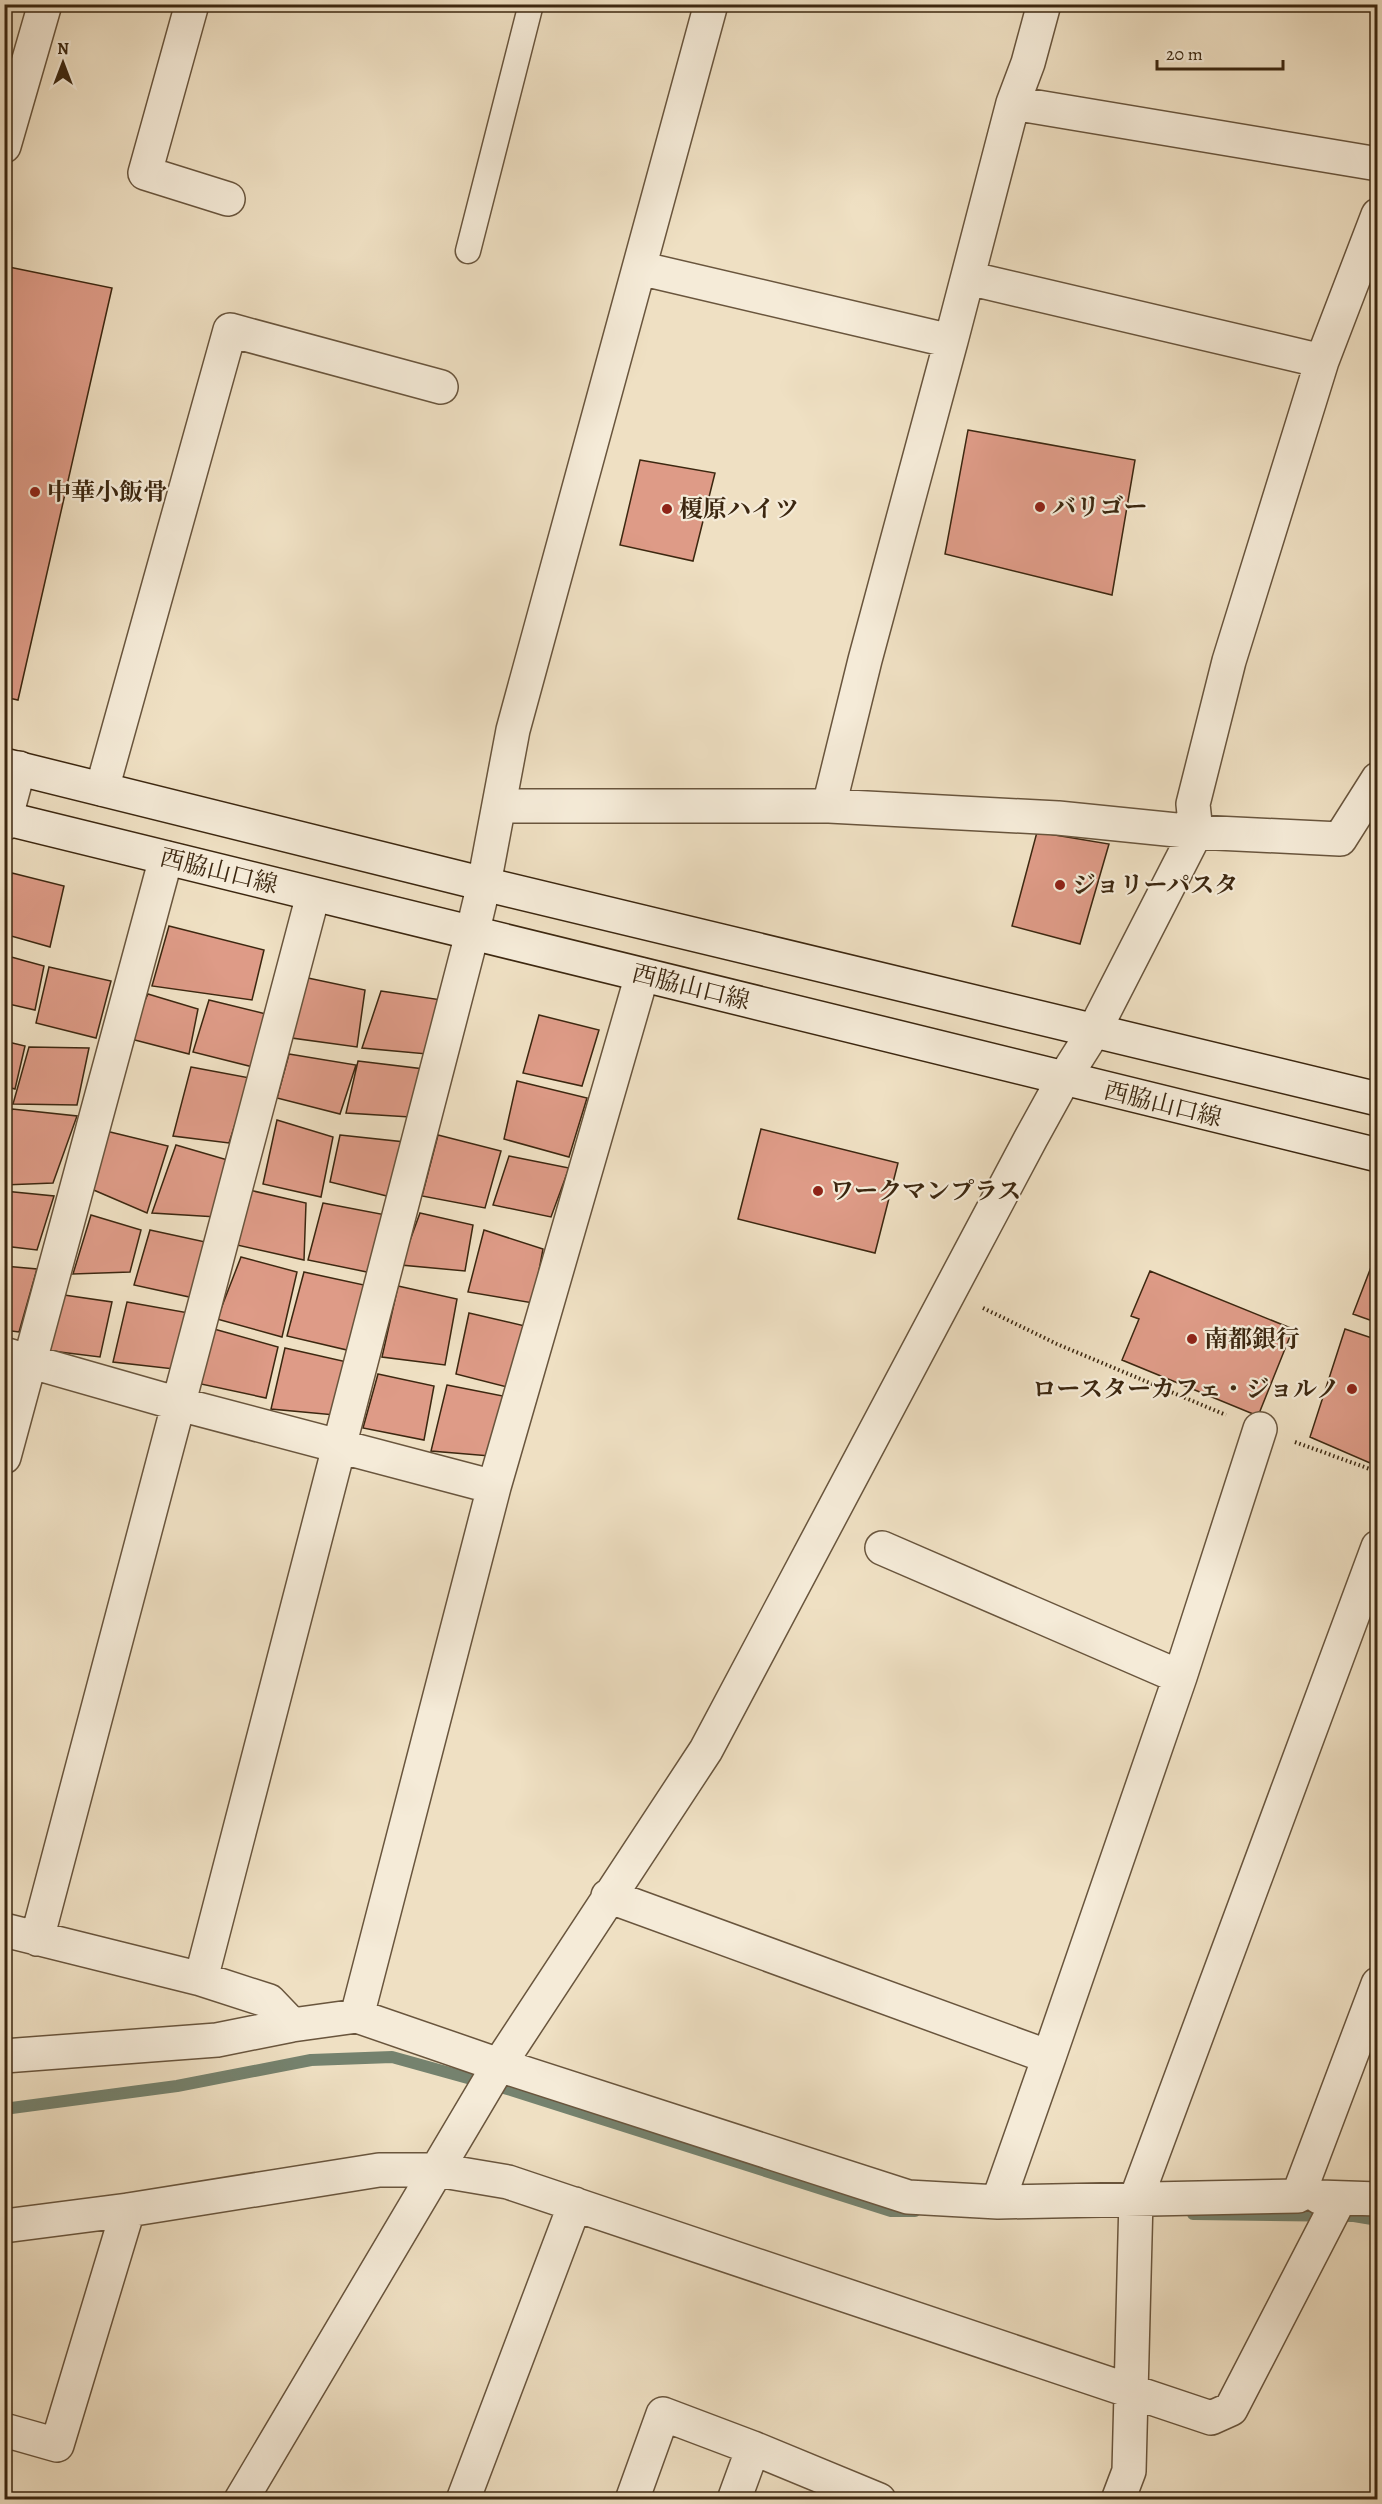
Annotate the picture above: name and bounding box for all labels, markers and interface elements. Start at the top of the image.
north arrow [33,33,93,93]
scale bar [1157,33,1283,71]
text: N [57,38,69,60]
text: 20 m [1166,42,1203,66]
place label: 中華小飯骨 [47,476,167,508]
marker: 中華小飯骨 [28,485,42,499]
place label: バリゴー [1052,491,1148,523]
place label: 榎原ハイツ [679,493,799,525]
marker: バリゴー [1033,500,1047,514]
marker: 榎原ハイツ [660,502,674,516]
street label: 西脇山口線 [157,841,281,901]
place label: ジョリーパスタ [1072,869,1238,901]
marker: ジョリーパスタ [1053,878,1067,892]
street label: 西脇山口線 [629,957,753,1017]
street label: 西脇山口線 [1101,1074,1225,1134]
place label: ワークマンプラス [830,1175,1021,1207]
marker: ワークマンプラス [811,1184,825,1198]
place label: 南都銀行 [1204,1323,1300,1355]
marker: 南都銀行 [1185,1332,1199,1346]
place label: ロースターカフェ・ジョルノ [1032,1373,1340,1405]
marker: ロースターカフェ・ジョルノ [1345,1382,1359,1396]

